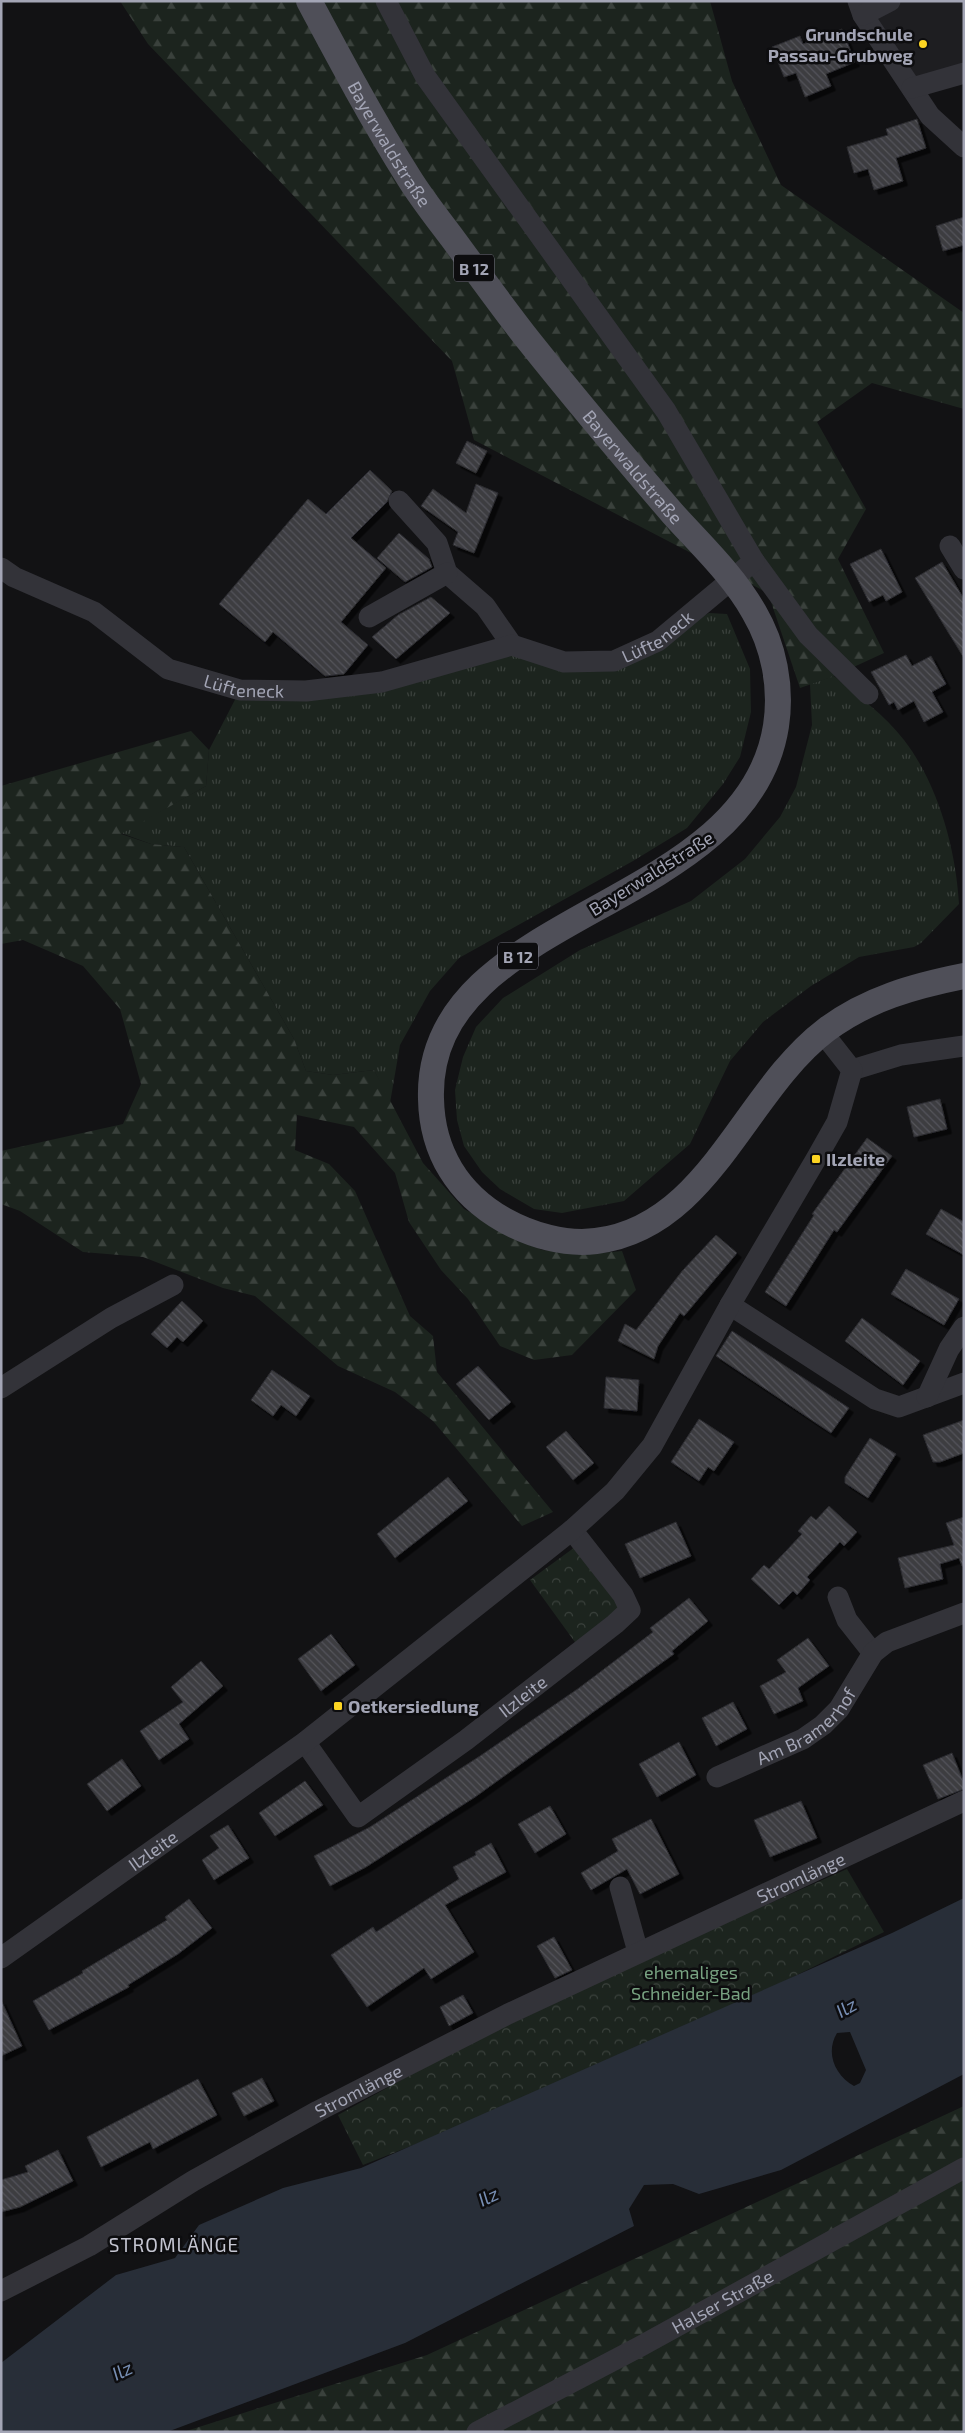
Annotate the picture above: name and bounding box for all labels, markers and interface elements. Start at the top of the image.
place label: Grundschule Passau-Grubweg [768,23,914,66]
marker: Grundschule Passau-Grubweg [917,38,929,50]
street label: Bayerwaldstraße [343,77,436,211]
road number: B 12 [454,254,494,282]
street label: Bayerwaldstraße [579,405,688,528]
street label: Lüfteneck [618,606,697,667]
street label: Lüfteneck [201,669,284,702]
street label: Bayerwaldstraße [585,826,717,920]
road number: B 12 [498,942,538,969]
place label: Ilzleite [826,1148,885,1170]
marker: Ilzleite [810,1153,822,1165]
street label: Ilzleite [494,1670,551,1722]
street label: Am Bramerhof [753,1683,861,1769]
place label: Oetkersiedlung [348,1695,479,1717]
marker: Oetkersiedlung [332,1700,344,1712]
street label: Ilzleite [124,1825,182,1875]
street label: Stromlänge [753,1847,848,1907]
park label: ehemaliges Schneider-Bad [631,1961,751,2004]
water label: Ilz [832,1992,861,2022]
street label: Stromlänge [311,2059,406,2122]
water label: Ilz [474,2181,502,2211]
district label: STROMLÄNGE [109,2233,239,2256]
street label: Halser Straße [668,2264,777,2338]
water label: Ilz [108,2355,136,2385]

